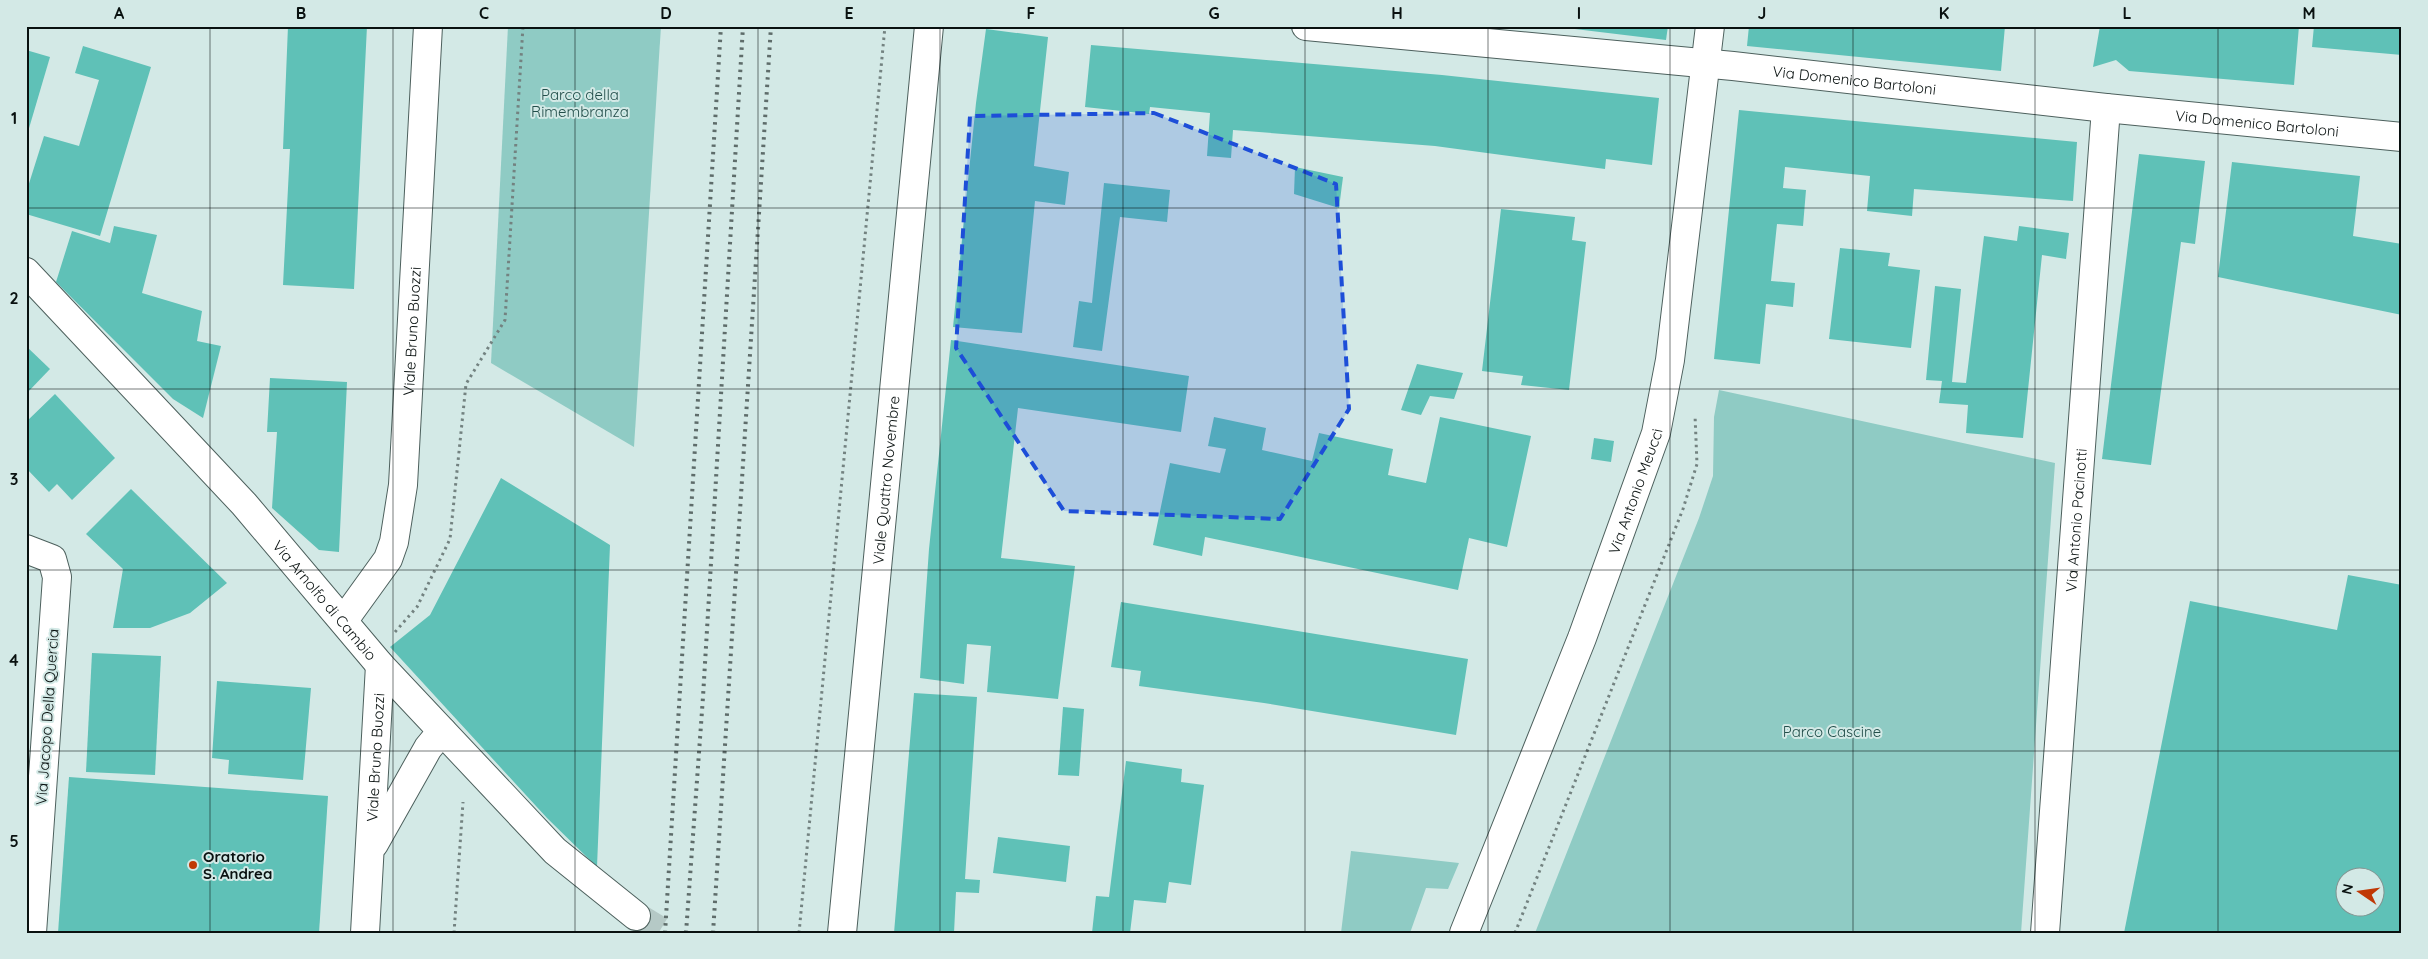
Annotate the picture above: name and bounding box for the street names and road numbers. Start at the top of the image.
street label: Via Domenico Bartoloni [1772,61,1937,98]
street label: Via Domenico Bartoloni [2174,105,2340,140]
street label: Viale Bruno Buozzi [398,266,424,396]
street label: Viale Quattro Novembre [868,395,903,565]
street label: Via Antonio Meucci [1604,427,1666,556]
street label: Via Antonio Pacinotti [2061,448,2090,593]
street label: Via Arnolfo di Cambio [269,536,381,664]
street label: Via Jacopo Della Quercia [31,628,63,806]
street label: Viale Bruno Buozzi [362,692,388,822]

